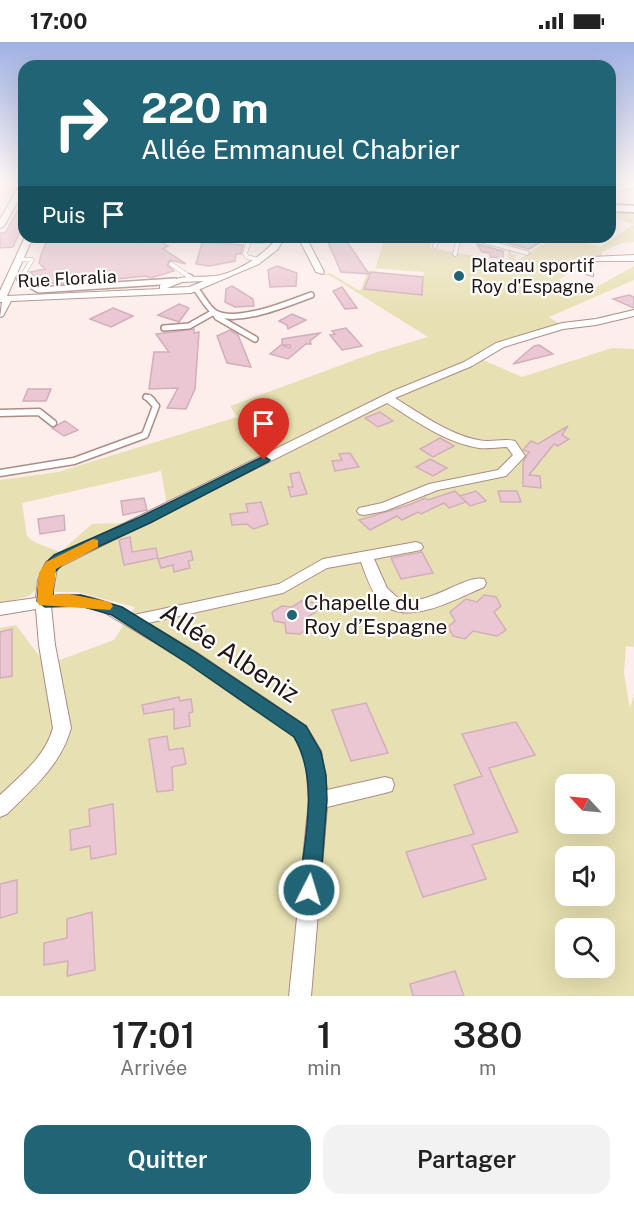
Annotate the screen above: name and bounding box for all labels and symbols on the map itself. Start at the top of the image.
place label: Plateau sportif Roy d'Espagne [471,255,594,297]
street label: Rue Floralia [17,265,117,292]
marker: Plateau sportif Roy d'Espagne [452,269,466,283]
pin [238,398,289,460]
place label: Chapelle du Roy d’Espagne [304,590,447,639]
street label: Allée Albeniz [155,596,305,709]
marker: Chapelle du Roy d’Espagne [285,608,299,622]
north arrow [555,774,615,834]
position arrow [277,858,341,922]

